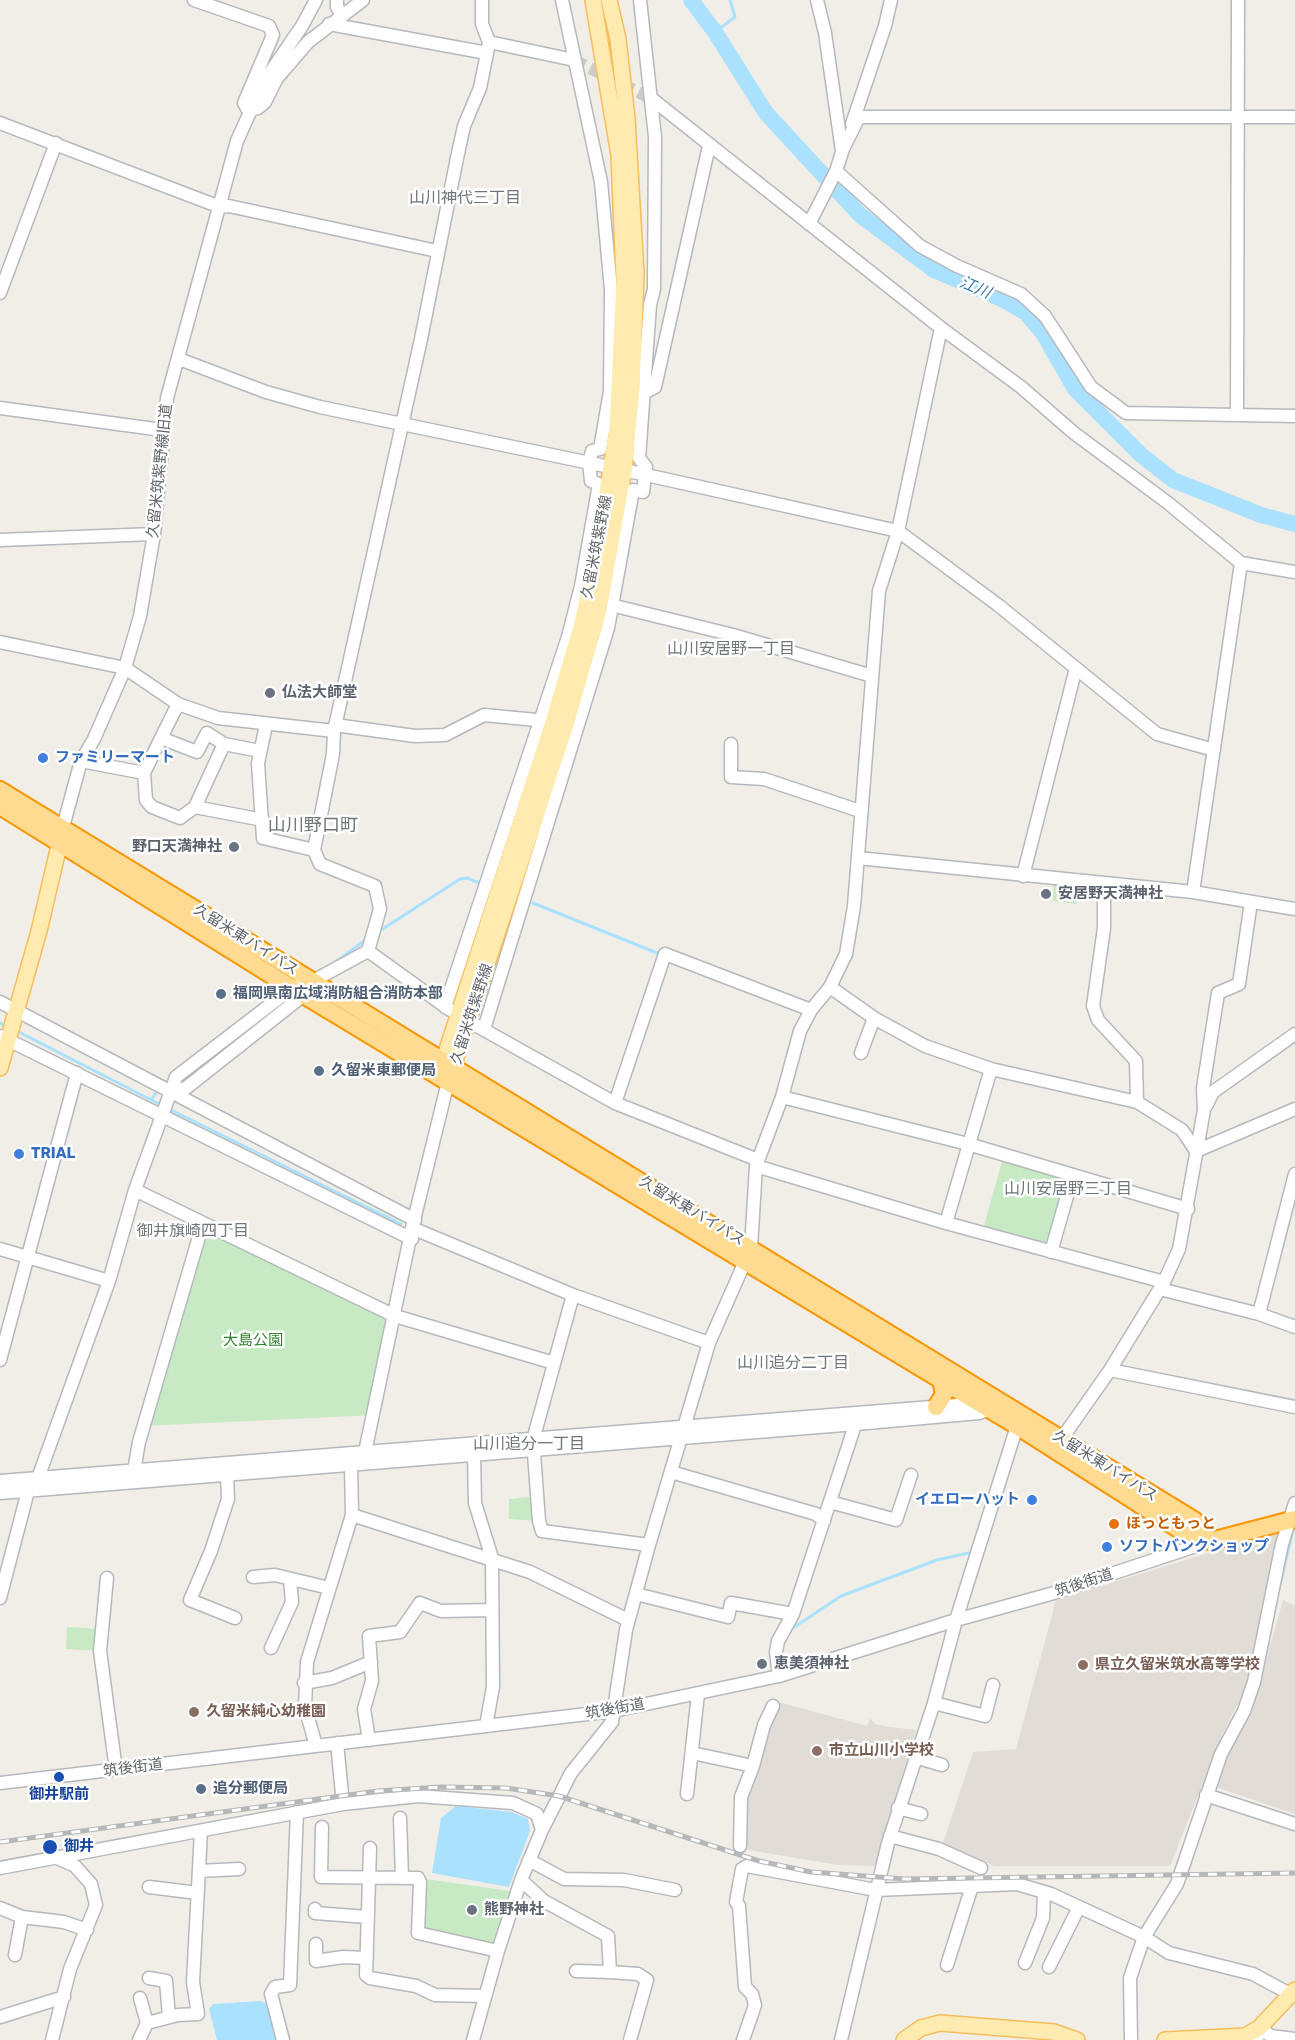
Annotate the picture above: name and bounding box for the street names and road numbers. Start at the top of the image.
street label: 久留米筑紫野線旧道 [144,403,176,539]
street label: 久留米筑紫野線 [578,494,616,600]
street label: 久留米東バイパス [190,901,302,979]
street label: 久留米筑紫野線 [447,961,497,1067]
street label: 久留米東バイパス [636,1172,748,1250]
street label: 久留米東バイパス [1049,1427,1161,1505]
street label: 筑後街道 [1053,1565,1115,1601]
street label: 筑後街道 [584,1695,646,1723]
street label: 筑後街道 [102,1755,164,1781]

